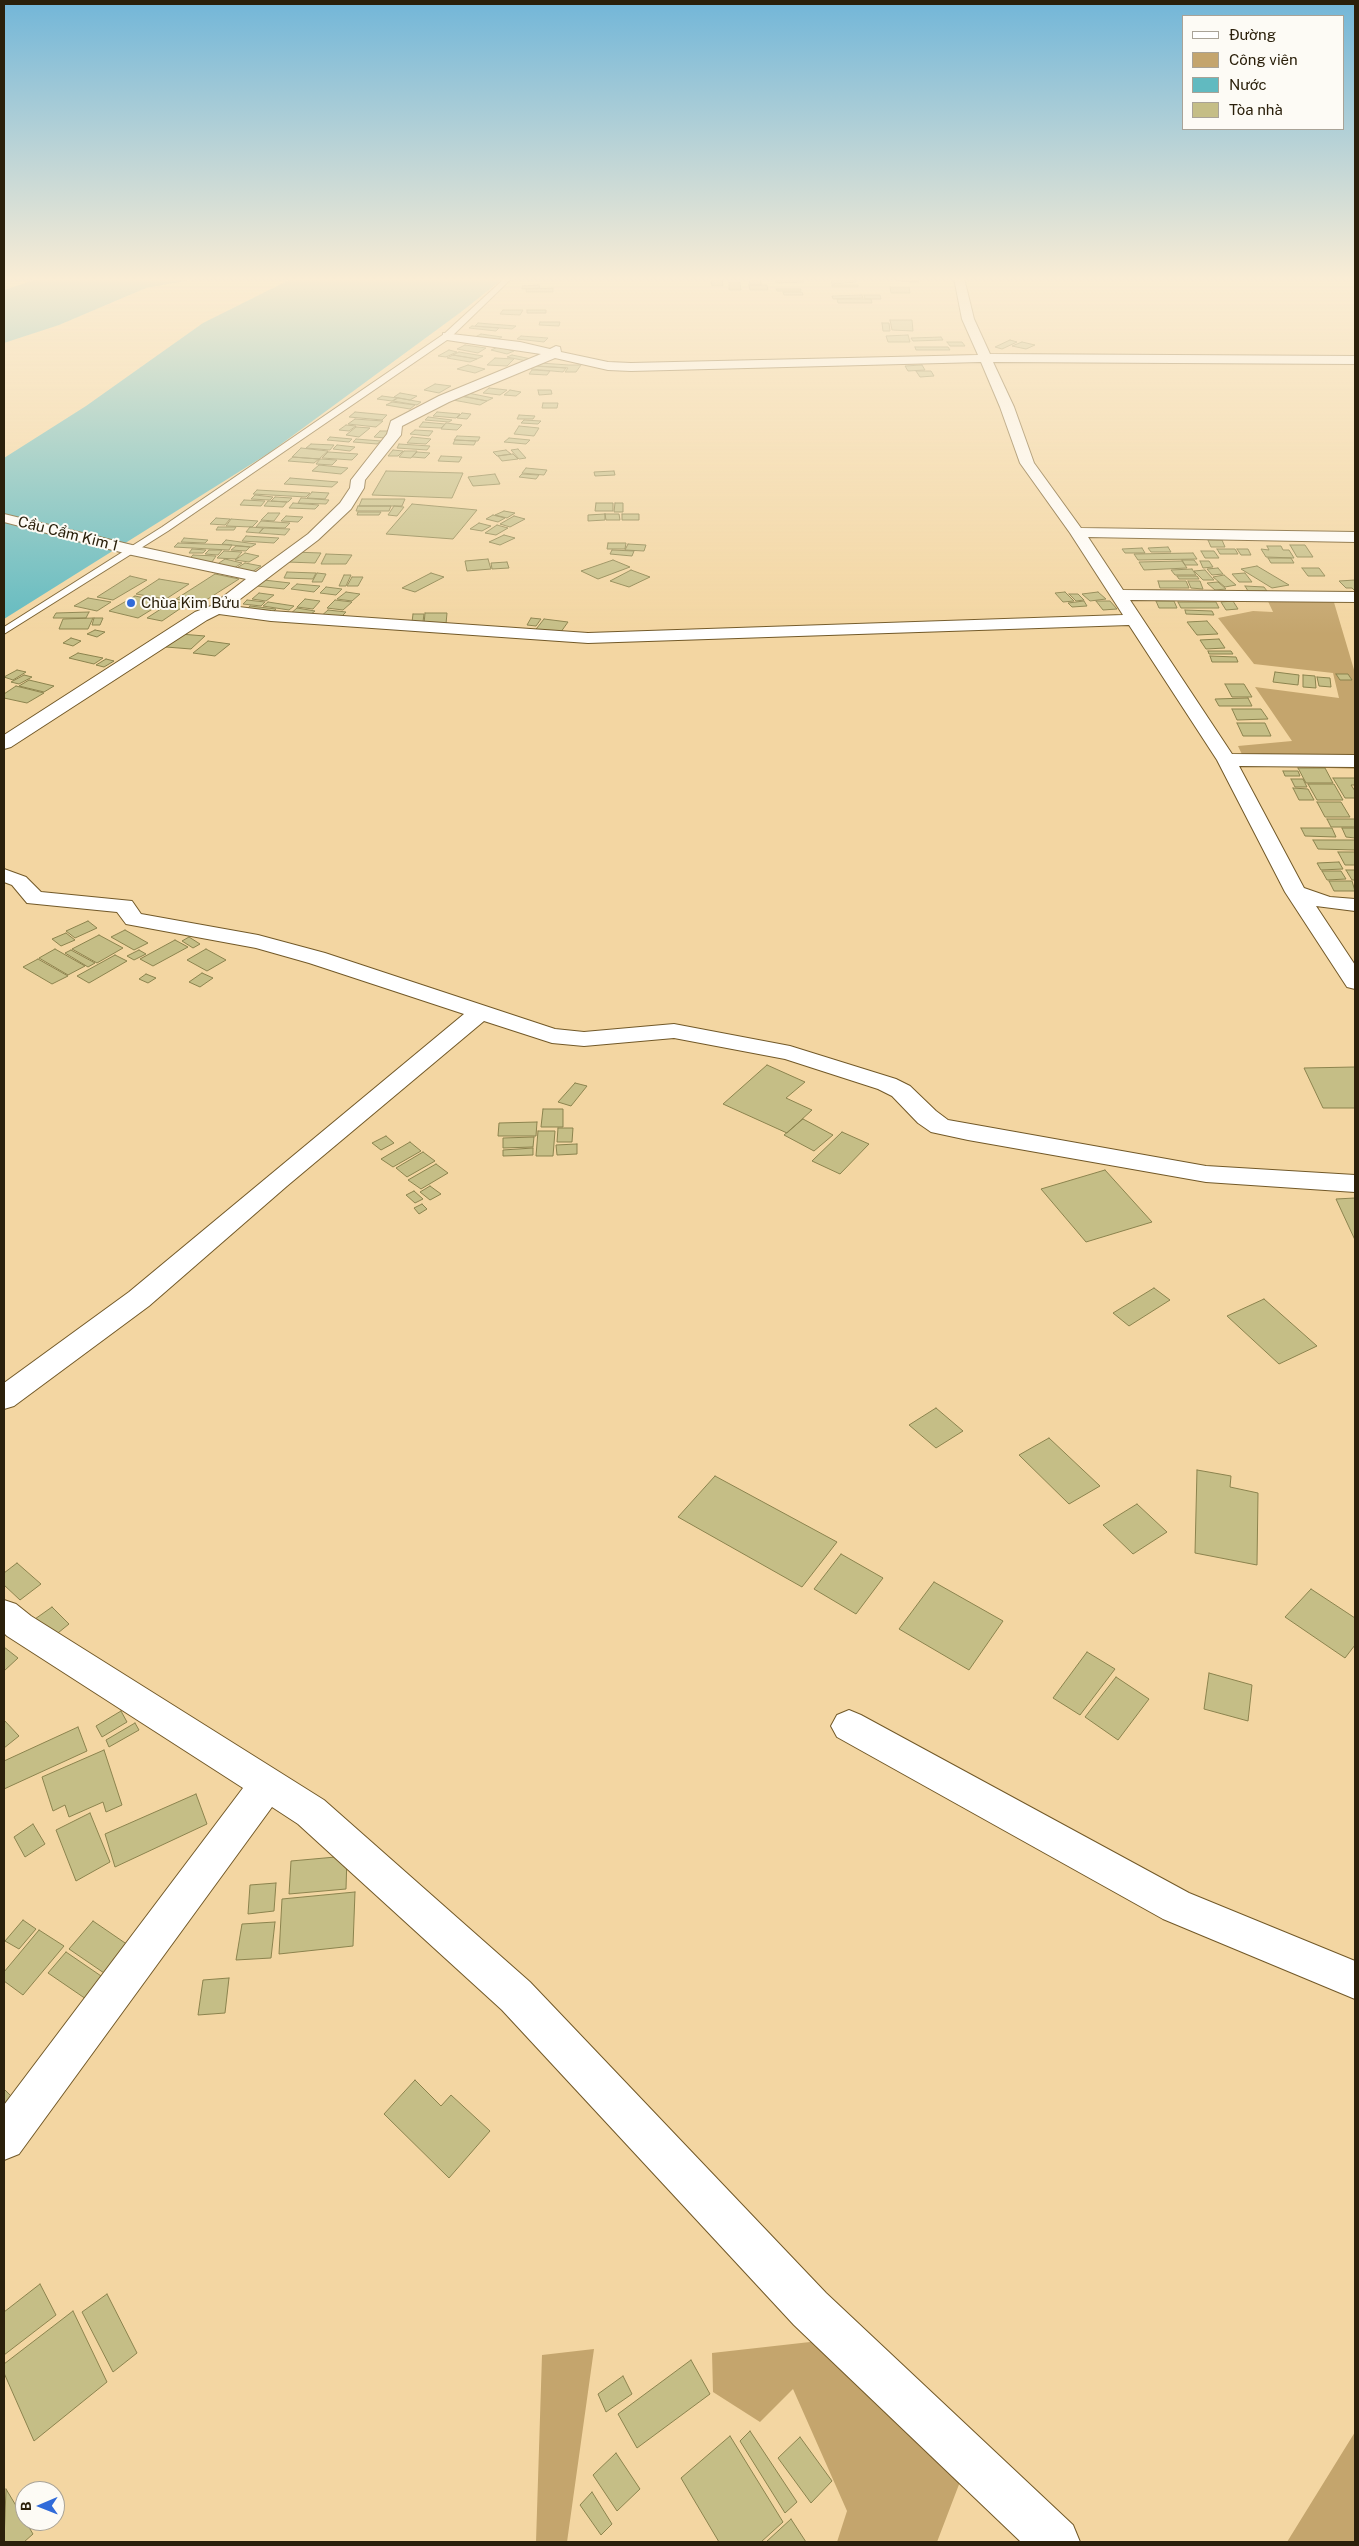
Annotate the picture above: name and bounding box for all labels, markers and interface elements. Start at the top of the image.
legend [1182,15,1344,130]
text: Đường [1229,26,1276,43]
text: Công viên [1229,51,1298,68]
text: Nước [1229,76,1267,93]
text: Tòa nhà [1229,101,1283,118]
street label: Cầu Cẩm Kim 1 [16,513,120,555]
place label: Chùa Kim Bửu [141,594,240,612]
marker: Chùa Kim Bửu [125,597,137,609]
north arrow [15,2481,65,2531]
text: B [18,2501,34,2511]

